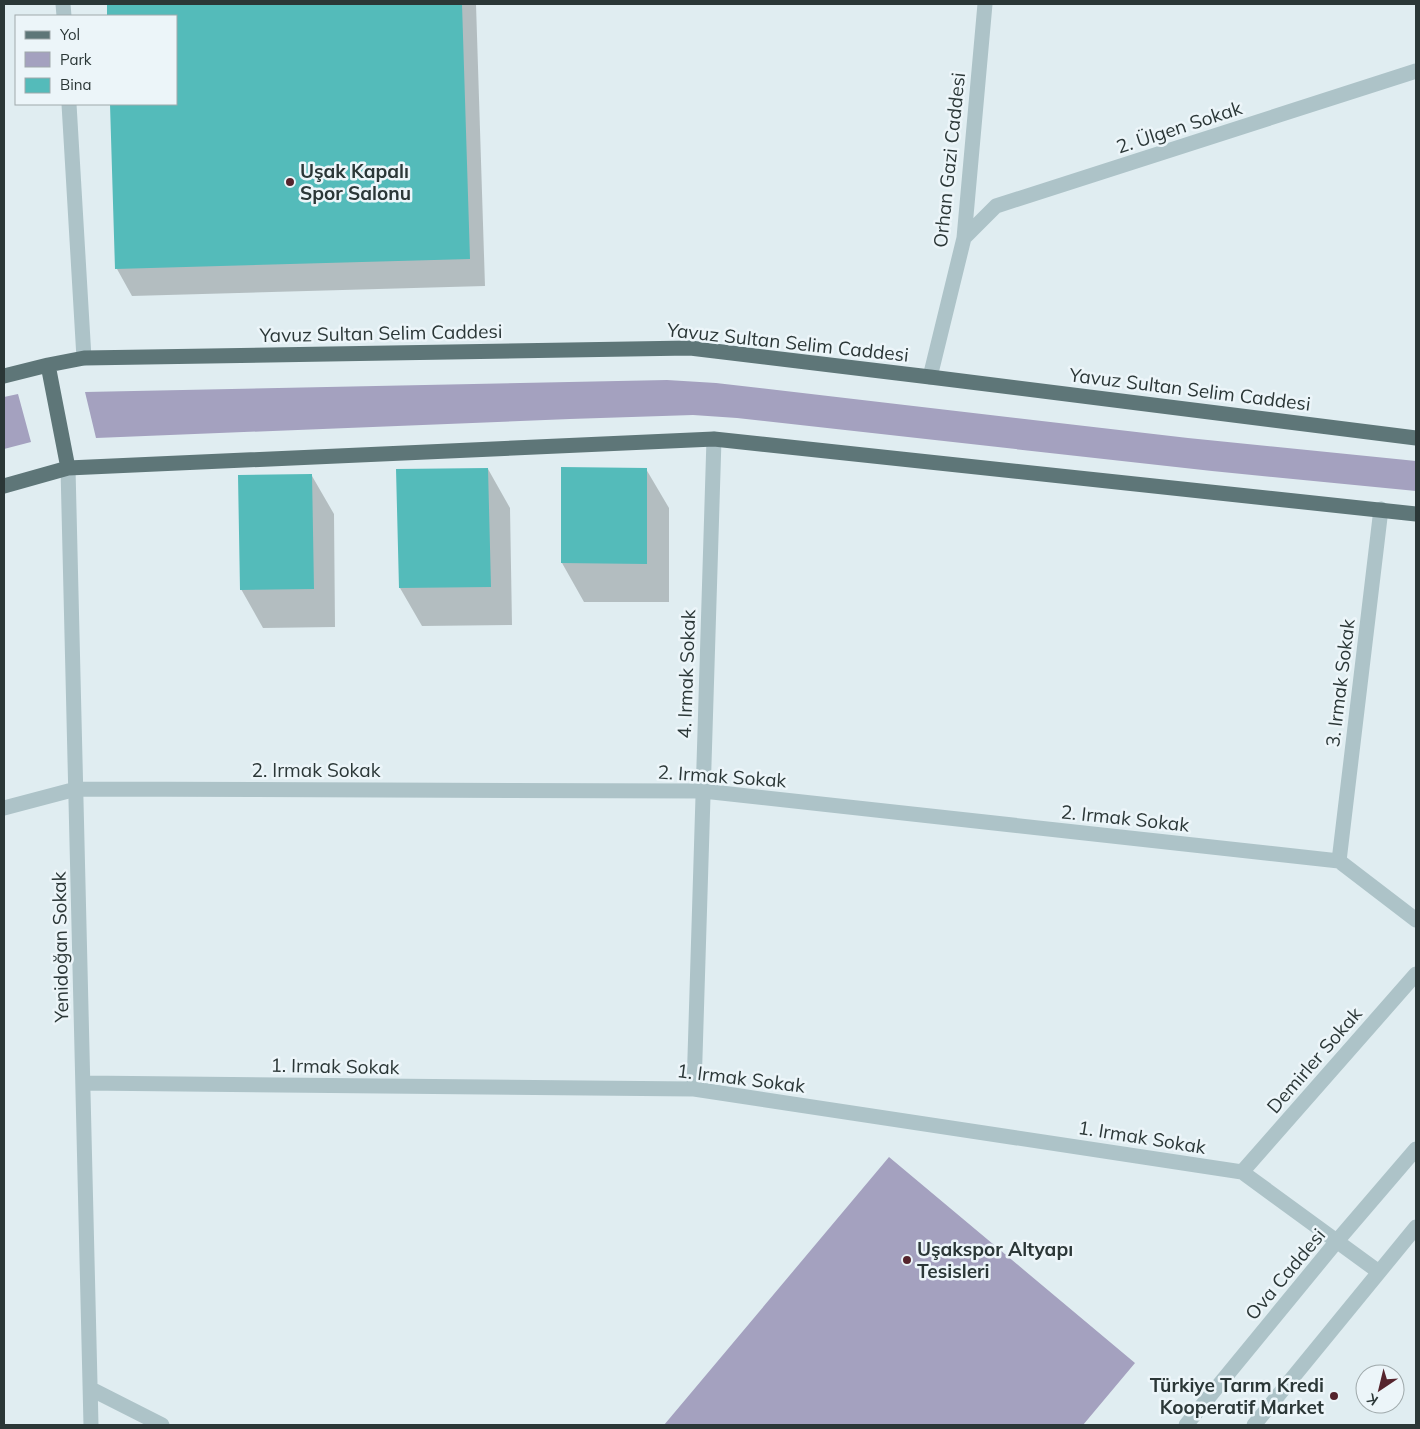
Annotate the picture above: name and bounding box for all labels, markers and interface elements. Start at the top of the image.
legend [15,15,178,105]
text: Yol [59,25,80,44]
text: Park [60,50,92,69]
street label: Orhan Gazi Caddesi [928,71,970,249]
text: Bina [60,75,92,94]
street label: 2. Ülgen Sokak [1113,95,1245,159]
place label: Uşak Kapalı Spor Salonu [300,159,411,205]
marker: Uşak Kapalı Spor Salonu [284,176,296,188]
street label: Yavuz Sultan Selim Caddesi [665,317,910,367]
street label: Yavuz Sultan Selim Caddesi [258,319,503,347]
street label: Yavuz Sultan Selim Caddesi [1067,362,1312,416]
street label: 4. Irmak Sokak [672,609,700,739]
street label: 3. Irmak Sokak [1320,617,1360,748]
street label: 2. Irmak Sokak [252,758,381,782]
street label: 2. Irmak Sokak [657,760,787,792]
street label: 2. Irmak Sokak [1060,799,1191,837]
street label: Yenidoğan Sokak [47,871,73,1024]
street label: Demirler Sokak [1261,1002,1367,1118]
street label: 1. Irmak Sokak [270,1053,400,1079]
street label: 1. Irmak Sokak [676,1058,807,1098]
street label: 1. Irmak Sokak [1076,1115,1208,1159]
street label: Ova Caddesi [1240,1223,1330,1325]
place label: Uşakspor Altyapı Tesisleri [917,1237,1073,1283]
marker: Uşakspor Altyapı Tesisleri [901,1254,913,1266]
north arrow [1355,1364,1405,1414]
place label: Türkiye Tarım Kredi Kooperatif Market [1150,1373,1324,1419]
text: K [1363,1389,1382,1410]
marker: Türkiye Tarım Kredi Kooperatif Market [1328,1390,1340,1402]

